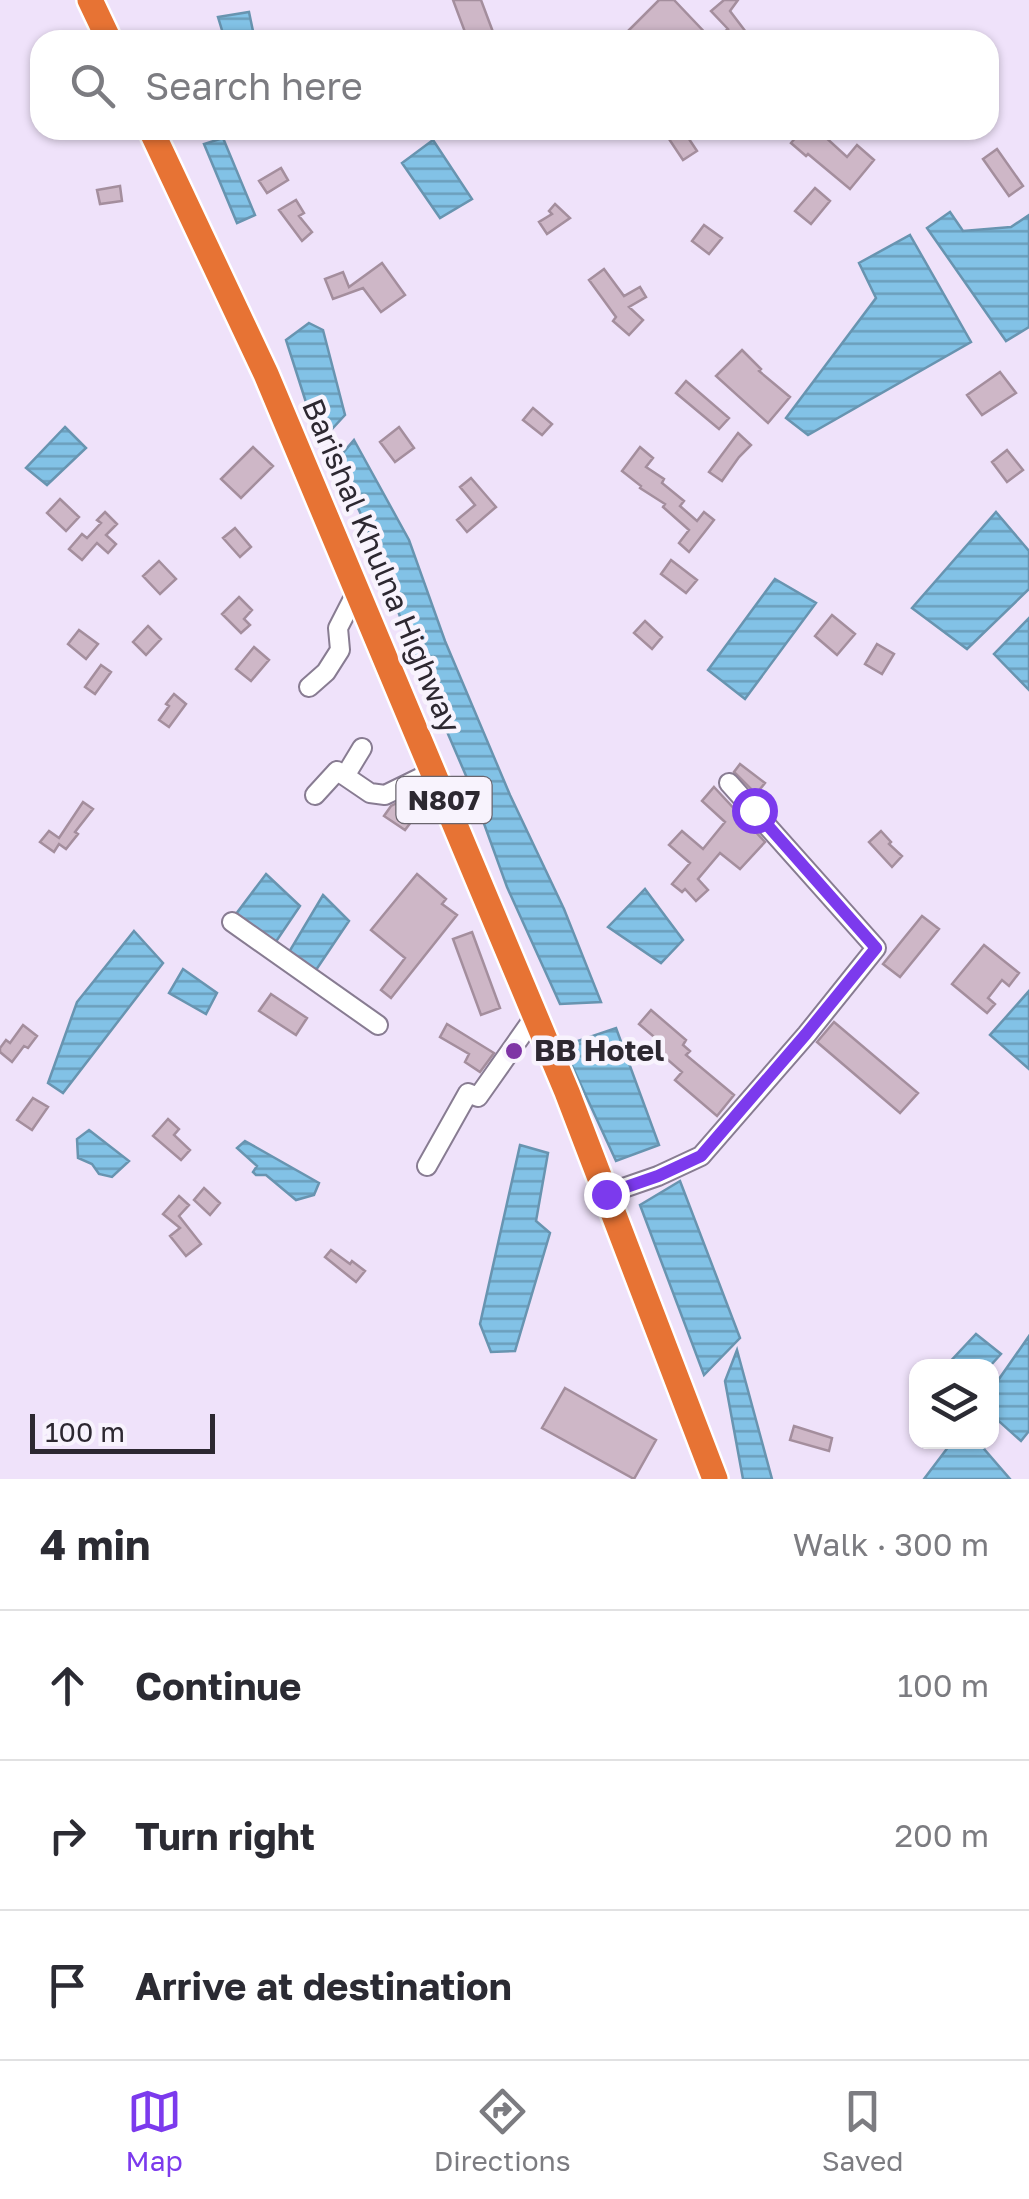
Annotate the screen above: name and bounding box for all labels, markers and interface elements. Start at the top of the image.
search box [30,30,999,140]
icon: search [65,58,120,113]
text: Search here [145,63,363,108]
street label: Barishal Khulna Highway [295,393,469,738]
road number: N807 [396,777,492,823]
route start [732,788,778,834]
place label: BB Hotel [534,1032,664,1068]
marker: BB Hotel [503,1040,525,1062]
route end [584,1172,630,1218]
map controls [909,1359,999,1449]
button: layers [909,1359,999,1449]
scale bar [30,1409,215,1454]
text: 100 m [45,1415,125,1448]
text: 4 min [40,1519,150,1569]
text: Walk · 300 m [793,1525,989,1563]
icon: ahead [40,1658,95,1713]
text: Continue [135,1663,301,1708]
text: 100 m [897,1666,989,1704]
icon: right [40,1808,95,1863]
text: Turn right [135,1813,315,1858]
text: 200 m [894,1816,989,1854]
icon: arrive [40,1958,95,2013]
text: Arrive at destination [135,1963,512,2008]
tab: Map [126,2084,183,2177]
tab: Directions [434,2084,571,2177]
tab: Saved [822,2084,903,2177]

